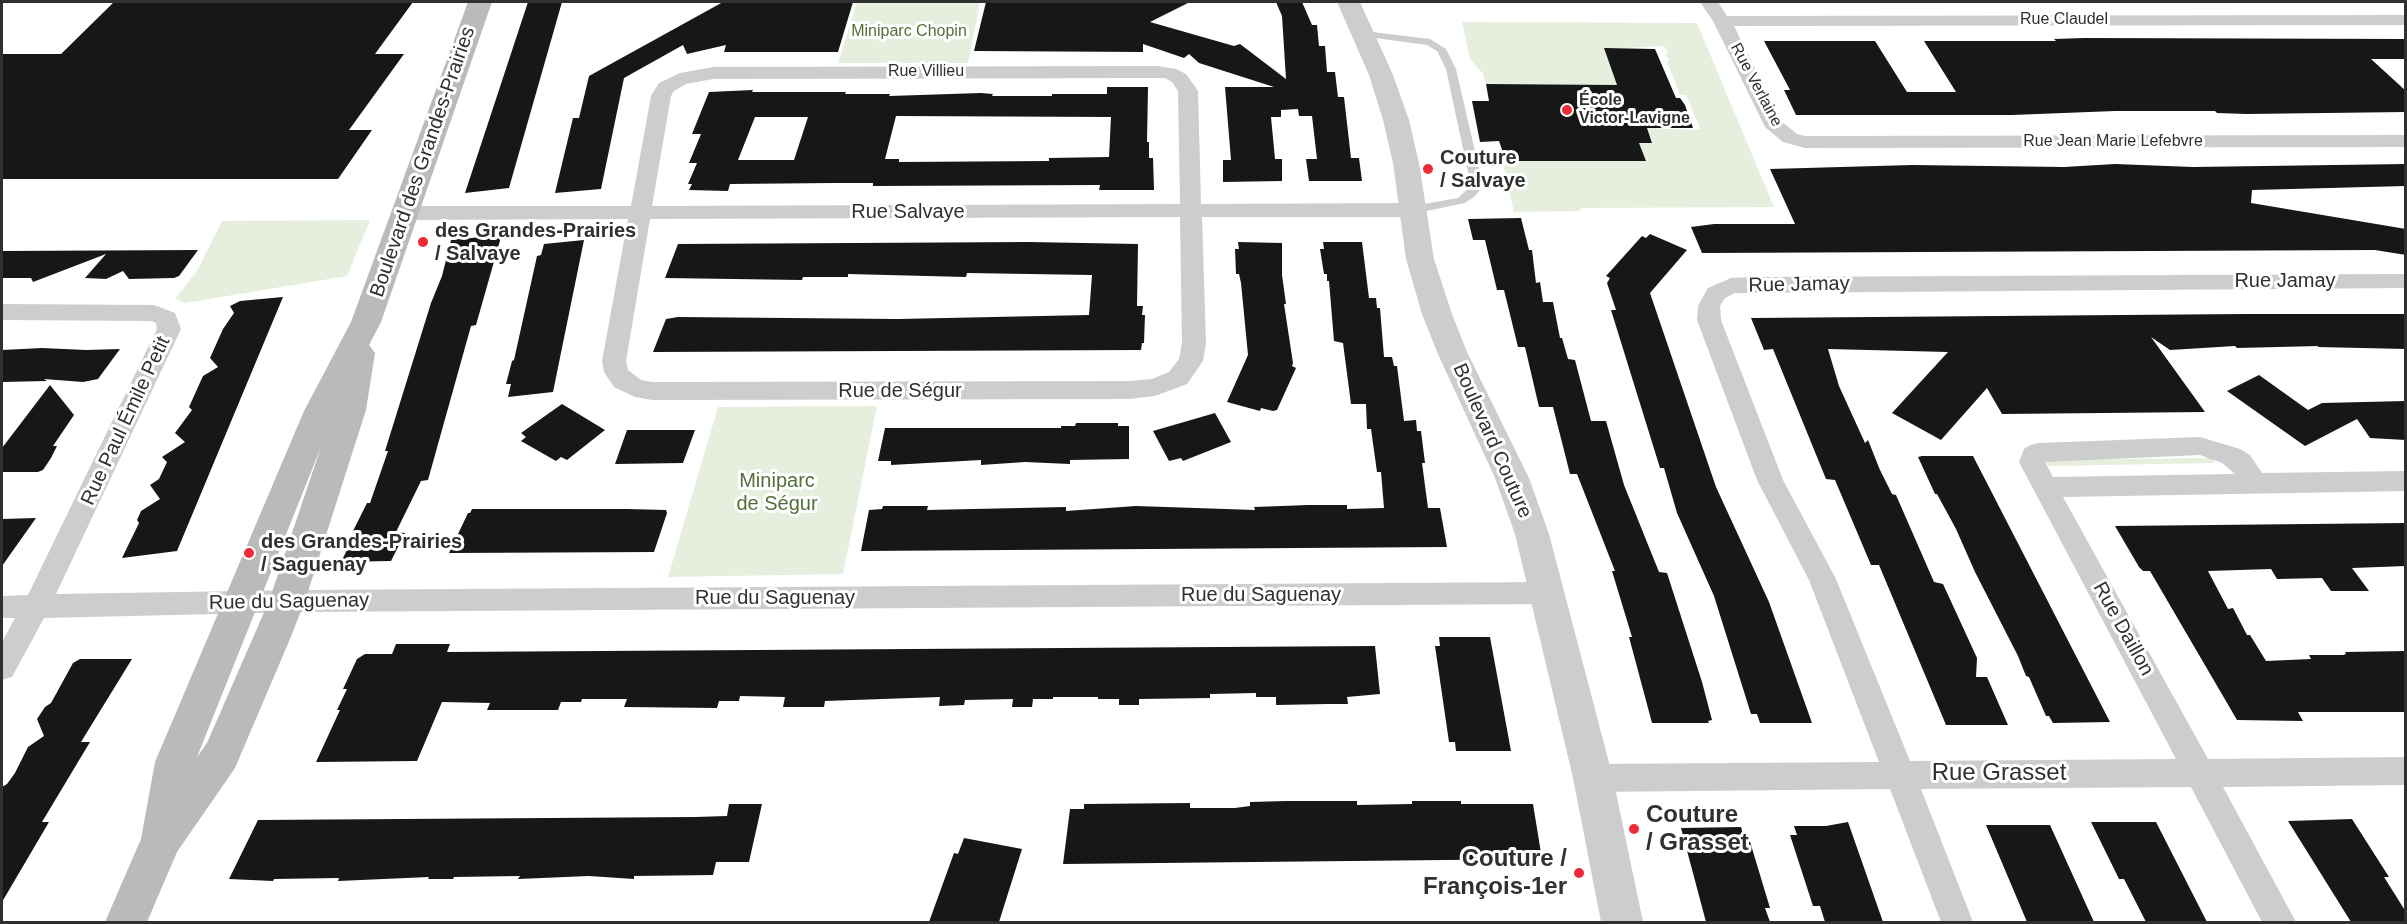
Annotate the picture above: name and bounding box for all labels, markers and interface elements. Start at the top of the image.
street label: Rue Claudel [2020,10,2108,30]
park label: Miniparc Chopin [851,22,967,42]
street label: Boulevard des Grandes-Prairies [365,24,481,300]
street label: Rue Verlaine [1726,40,1786,130]
street label: Rue Villieu [888,62,964,82]
place label: École Victor-Lavigne [1579,91,1690,129]
marker: École Victor-Lavigne [1560,103,1574,117]
street label: Rue Jean Marie Lefebvre [2023,132,2203,152]
place label: Couture / Salvaye [1440,146,1526,193]
marker: Couture / Salvaye [1421,162,1435,176]
street label: Rue Salvaye [851,200,965,224]
place label: des Grandes-Prairies / Salvaye [435,219,636,266]
marker: des Grandes-Prairies / Salvaye [416,235,430,249]
street label: Rue Jamay [2234,269,2336,293]
street label: Rue Jamay [1748,272,1850,298]
street label: Rue Paul Émile Petit [76,333,176,509]
street label: Boulevard Couture [1447,360,1537,522]
street label: Rue de Ségur [838,379,962,403]
park label: Miniparc de Ségur [736,469,818,516]
place label: des Grandes-Prairies / Saguenay [261,530,462,577]
marker: des Grandes-Prairies / Saguenay [242,546,256,560]
street label: Rue Daillon [2087,578,2159,680]
street label: Rue du Saguenay [1181,583,1341,607]
street label: Rue du Saguenay [695,586,855,610]
street label: Rue du Saguenay [209,589,369,615]
street label: Rue Grasset [1932,759,2066,787]
place label: Couture / Grasset [1646,801,1749,857]
marker: Couture / Grasset [1627,822,1641,836]
place label: Couture / François-1er [1423,845,1567,901]
marker: Couture / François-1er [1572,866,1586,880]

